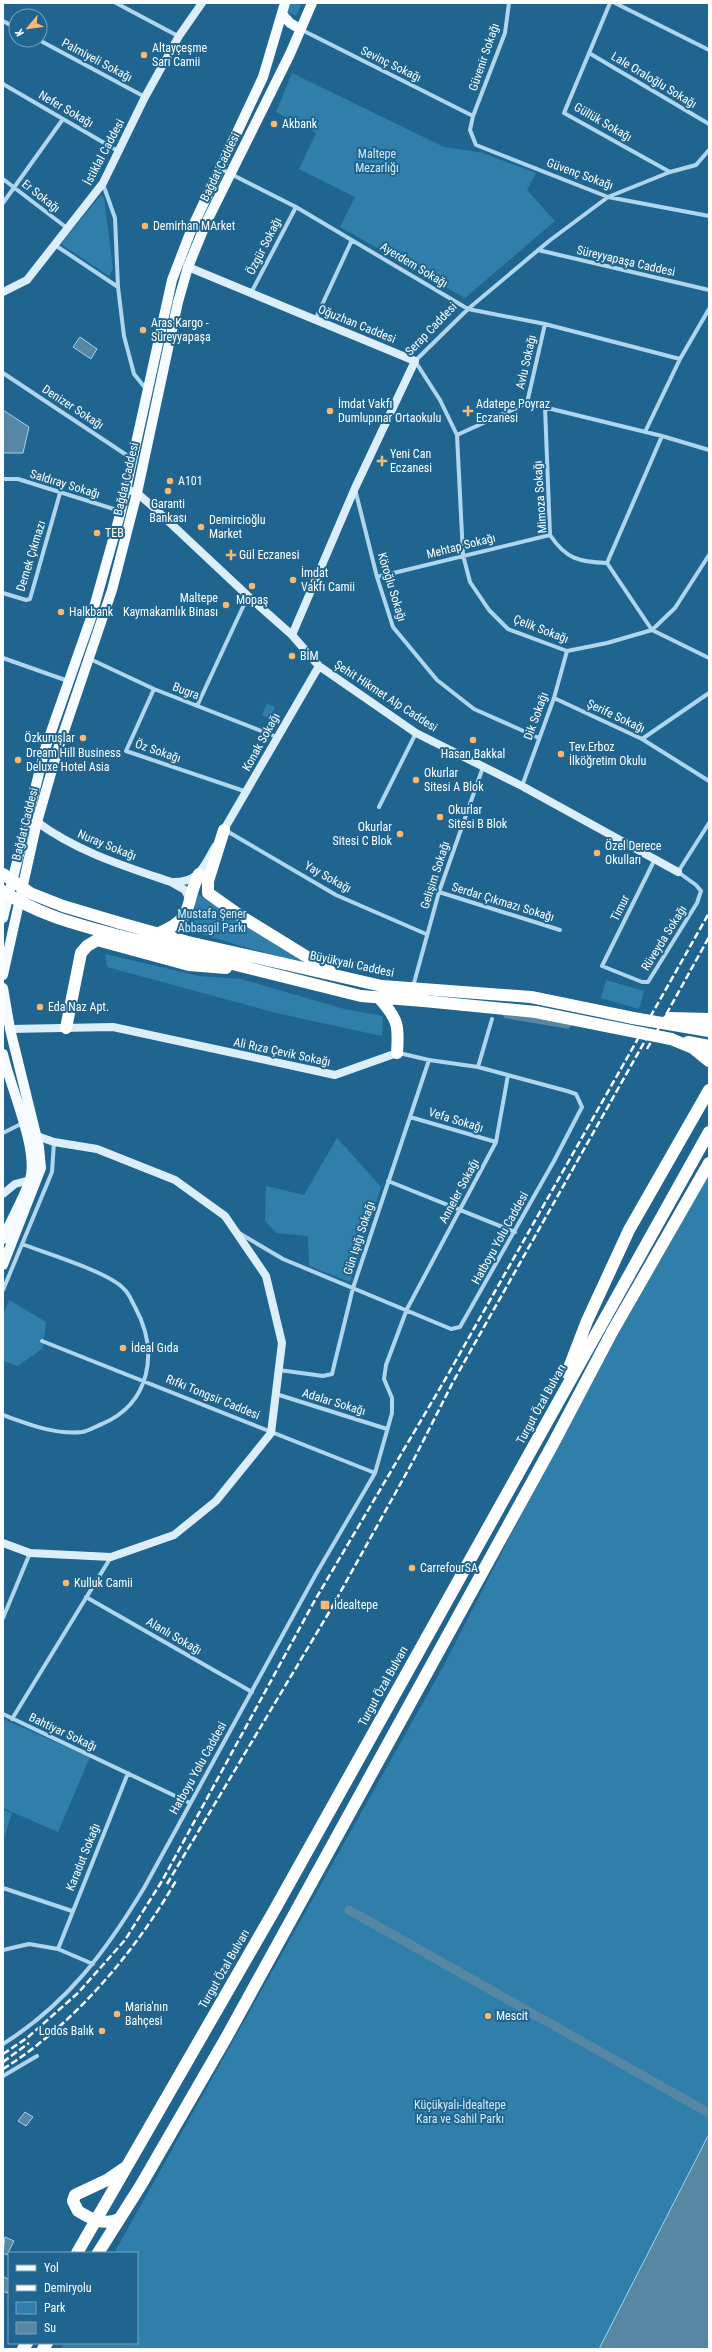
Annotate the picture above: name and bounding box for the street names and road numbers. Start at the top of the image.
street label: Güvenir Sokağı [466,21,502,93]
street label: Palmiyeli Sokağı [59,36,135,84]
street label: Sevinç Sokağı [358,43,424,85]
street label: Lale Oraloğlu Sokağı [609,49,699,111]
street label: Nefer Sokağı [36,88,96,130]
street label: Güllük Sokağı [572,100,634,144]
street label: İstiklal Caddesi [80,116,127,187]
street label: Bağdat Caddesi [197,130,243,204]
street label: Güvenç Sokağı [545,155,615,193]
street label: Er Sokağı [19,177,63,215]
street label: Özgür Sokağı [243,214,284,277]
street label: Ayerdem Sokağı [378,239,450,291]
street label: Süreyyapaşa Caddesi [575,243,677,279]
street label: Serap Caddesi [402,300,460,358]
street label: Oğuzhan Caddesi [316,302,398,346]
street label: Avlu Sokağı [513,334,539,390]
street label: Denizer Sokağı [40,382,106,432]
street label: Bağdat Caddesi [111,441,141,517]
street label: Mimoza Sokağı [530,460,550,534]
street label: Saldıray Sokağı [28,467,102,501]
street label: Demek Çıkmazı [14,519,48,593]
street label: Mehtap Sokağı [425,531,497,561]
street label: Köroğlu Sokağı [375,551,409,623]
street label: Çelik Sokağı [511,612,571,646]
street label: Şehit Hikmet Alp Caddesi [332,657,440,735]
street label: Bugra [171,680,202,703]
street label: Dik Sokağı [521,690,551,742]
street label: Şerife Sokağı [585,696,647,736]
street label: Konak Sokağı [239,710,283,774]
street label: Öz Sokağı [133,736,183,765]
street label: Bağdat Caddesi [9,786,41,862]
street label: Nuray Sokağı [76,827,138,863]
street label: Gelişim Sokağı [417,839,453,911]
street label: Yay Sokağı [302,858,354,896]
street label: Serdar Çıkmazı Sokağı [450,880,556,924]
street label: Timur [608,892,632,923]
street label: Rüveyda Sokağı [638,903,690,973]
street label: Büyükyalı Caddesi [309,948,395,980]
street label: Ali Rıza Çevik Sokağı [232,1035,332,1069]
street label: Vefa Sokağı [427,1105,485,1135]
street label: Anneler Sokağı [436,1156,482,1226]
street label: Hatboyu Yolu Caddesi [469,1189,531,1287]
street label: Gün Işığı Sokağı [341,1200,377,1276]
street label: Turgut Özal Bulvarı [512,1361,569,1446]
street label: Rıfkı Tongsir Caddesi [164,1372,262,1422]
street label: Adalar Sokağı [301,1386,367,1418]
street label: Alanlı Sokağı [144,1615,204,1657]
street label: Turgut Özal Bulvarı [354,1643,411,1728]
street label: Bahtiyar Sokağı [27,1710,99,1754]
street label: Hatboyu Yolu Caddesi [167,1719,229,1817]
street label: Karadut Sokağı [63,1821,103,1893]
street label: Turgut Özal Bulvarı [195,1926,252,2011]

